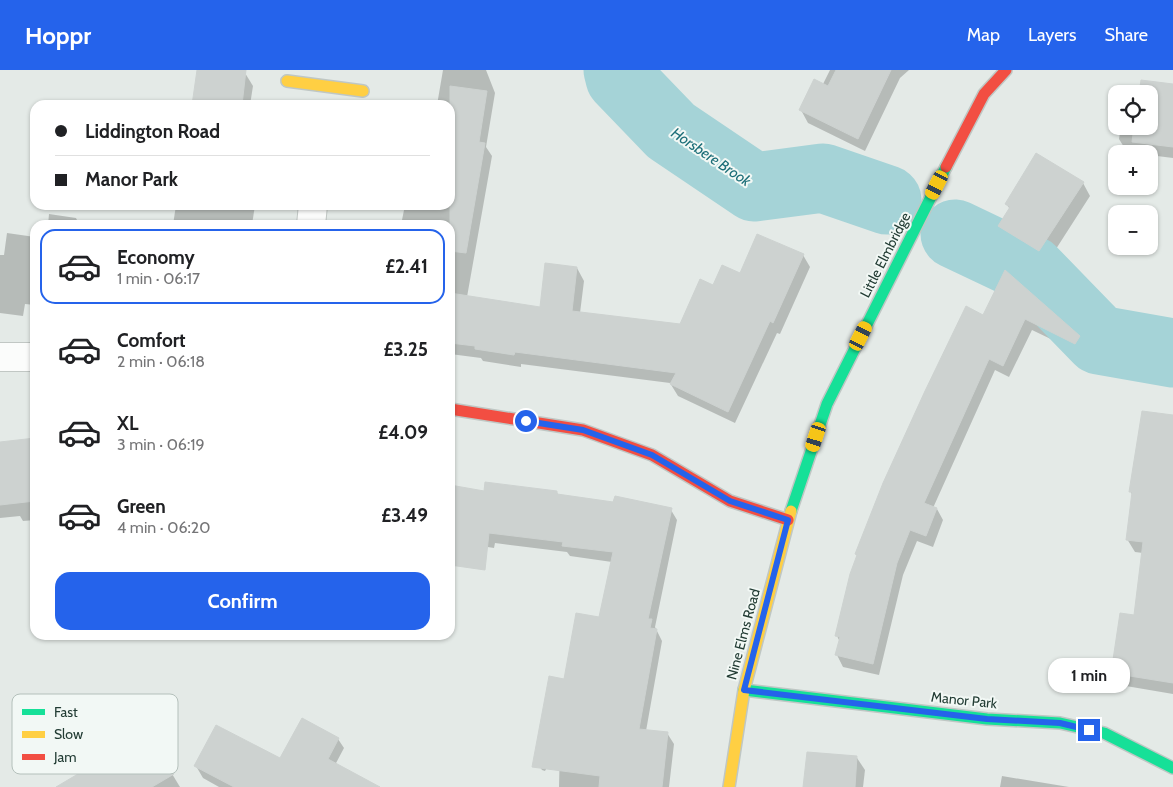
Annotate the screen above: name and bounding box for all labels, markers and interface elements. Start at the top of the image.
text: Hoppr [25,21,91,50]
text: Map [967,24,1000,46]
text: Layers [1028,24,1077,46]
text: Share [1105,24,1148,46]
map controls [1108,85,1158,255]
button: locate [1108,85,1158,135]
text: Liddington Road [85,120,220,143]
water label: Horsbere Brook [668,124,755,191]
button: + [1108,145,1158,195]
text: Manor Park [85,168,178,191]
car [923,168,950,202]
button: − [1108,205,1158,255]
street label: Little Elmbridge [856,209,914,301]
icon: car [57,244,102,289]
text: Economy [117,246,195,269]
text: £2.41 [385,255,428,278]
text: 1 min · 06:17 [117,269,200,288]
car [847,319,874,353]
icon: car [57,327,102,372]
text: Comfort [117,329,186,352]
text: £3.25 [383,338,428,361]
text: 2 min · 06:18 [117,352,205,371]
icon: car [57,410,102,455]
route start [515,410,537,432]
text: XL [117,412,138,435]
car [804,420,827,454]
text: £4.09 [378,421,428,444]
text: 3 min · 06:19 [117,435,205,454]
icon: car [57,493,102,538]
text: Green [117,495,166,518]
text: £3.49 [381,504,428,527]
text: 4 min · 06:20 [117,518,210,537]
button: Confirm [55,572,430,630]
street label: Nine Elms Road [722,587,764,681]
callout: 1 min [1048,658,1130,692]
text: 1 min [1071,666,1107,685]
street label: Manor Park [930,688,999,712]
legend [12,694,178,774]
text: Fast [54,703,78,721]
route end [1078,719,1100,741]
text: Slow [54,725,83,743]
text: Jam [53,748,76,766]

